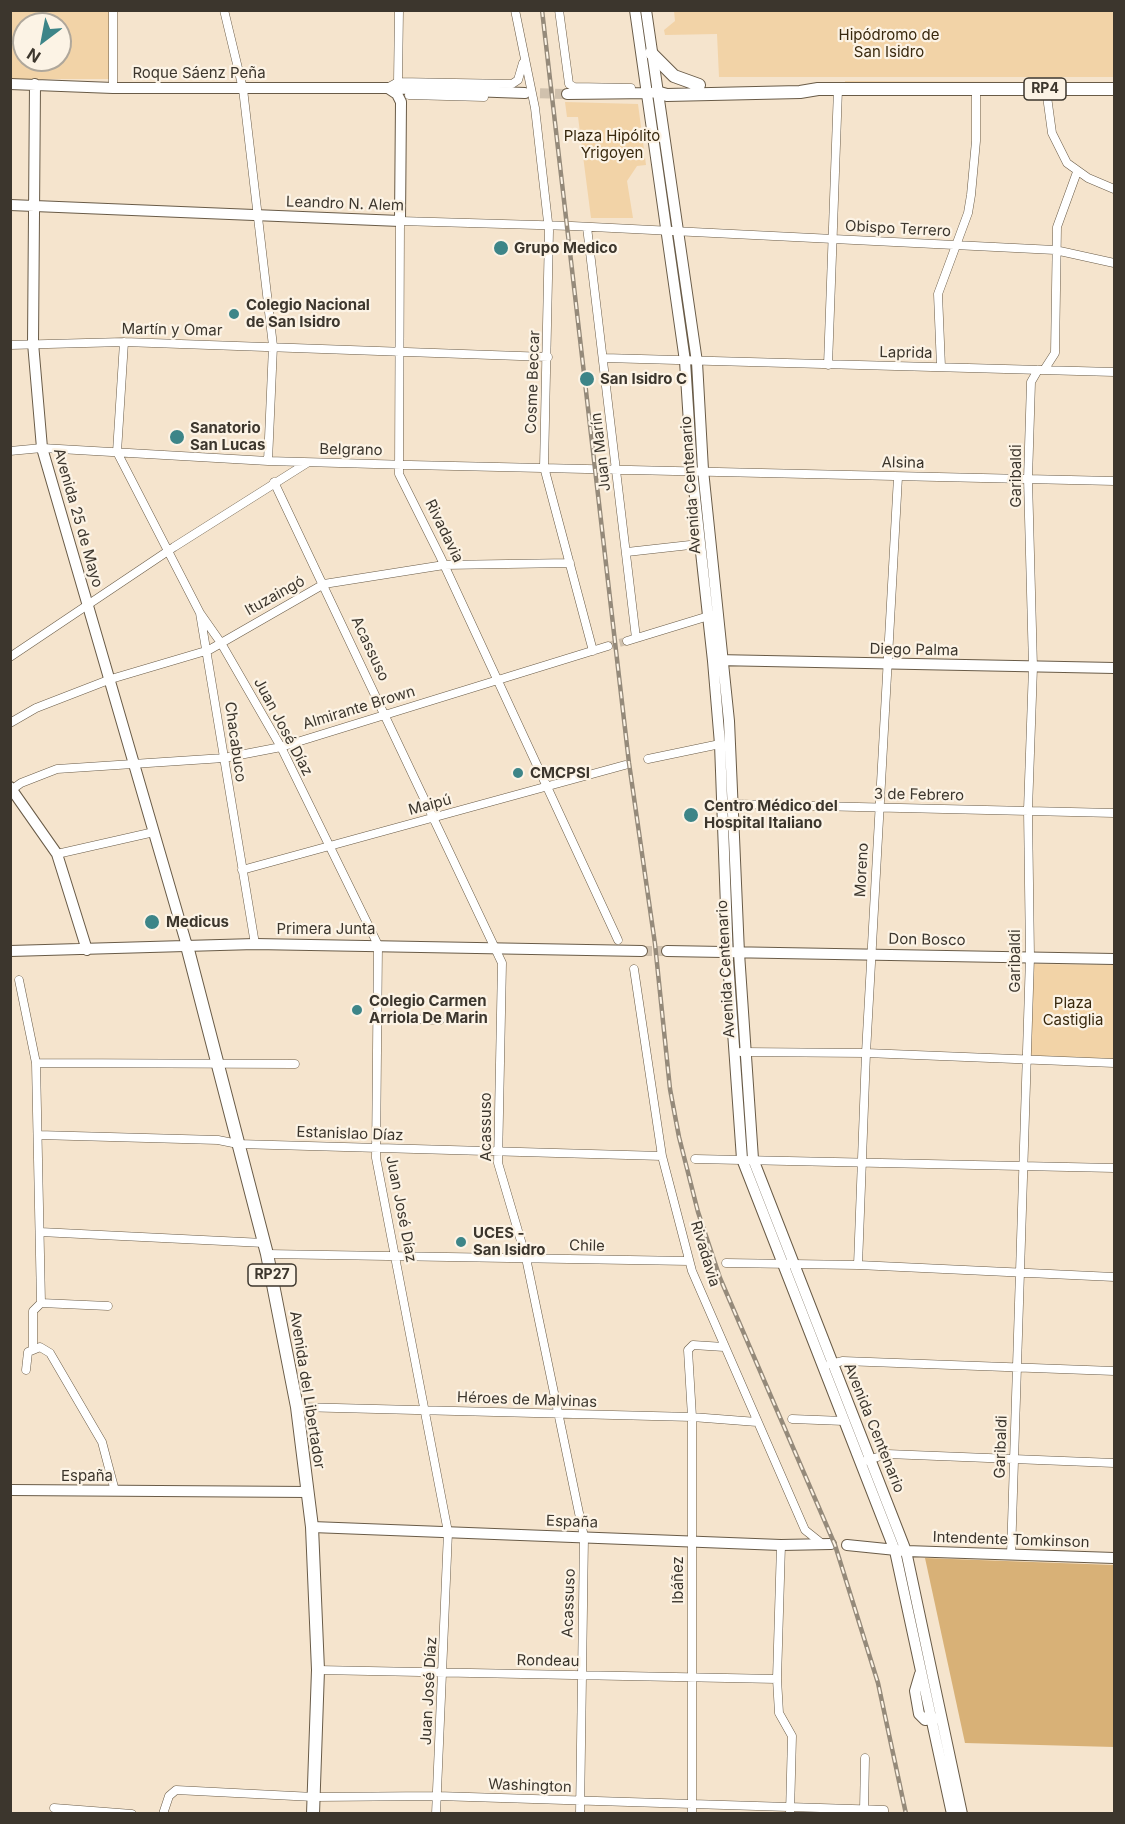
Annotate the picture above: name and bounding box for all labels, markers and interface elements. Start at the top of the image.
north arrow [12,12,72,72]
park label: Hipódromo de San Isidro [839,26,939,61]
text: N [23,44,44,67]
street label: Roque Sáenz Peña [132,64,266,82]
road number: RP4 [1024,78,1066,100]
park label: Plaza Hipólito Yrigoyen [564,127,660,162]
street label: Leandro N. Alem [286,193,404,215]
street label: Obispo Terrero [844,217,952,241]
marker: Grupo Medico [492,239,510,257]
place label: Grupo Medico [514,239,617,257]
place label: Colegio Nacional de San Isidro [246,296,370,331]
marker: Colegio Nacional de San Isidro [227,307,241,321]
street label: Martín y Omar [121,320,223,340]
street label: Cosme Beccar [522,330,544,434]
street label: Laprida [879,344,933,362]
marker: San Isidro C [578,370,596,388]
place label: San Isidro C [600,370,687,388]
street label: Juan Marín [587,412,615,492]
street label: Avenida Centenario [677,415,705,555]
place label: Sanatorio San Lucas [190,419,265,454]
marker: Sanatorio San Lucas [168,428,186,446]
street label: Belgrano [319,440,383,460]
street label: Garibaldi [1007,444,1025,508]
street label: Avenida 25 de Mayo [49,446,107,590]
street label: Alsina [881,454,925,472]
street label: Rivadavia [421,497,467,565]
street label: Ituzaingó [242,572,308,620]
street label: Acassuso [347,614,393,684]
street label: Diego Palma [869,640,959,660]
street label: Juan José Díaz [250,675,316,779]
street label: Almirante Brown [301,682,417,734]
street label: Chacabuco [220,701,250,783]
place label: CMCPSI [530,764,590,782]
marker: CMCPSI [511,766,525,780]
street label: 3 de Febrero [874,785,964,805]
street label: Maipú [407,791,453,819]
place label: Centro Médico del Hospital Italiano [704,797,838,832]
marker: Centro Médico del Hospital Italiano [682,806,700,824]
street label: Moreno [852,842,872,898]
street label: Avenida Centenario [713,899,739,1039]
marker: Medicus [143,913,161,931]
place label: Medicus [166,913,229,931]
street label: Primera Junta [277,920,375,938]
street label: Garibaldi [1006,929,1024,993]
street label: Don Bosco [888,930,966,950]
place label: Colegio Carmen Arriola De Marin [369,992,488,1027]
park label: Plaza Castiglia [1043,994,1103,1029]
marker: Colegio Carmen Arriola De Marin [350,1003,364,1017]
street label: Acassuso [477,1092,495,1162]
street label: Estanislao Díaz [296,1123,404,1145]
street label: Juan José Díaz [382,1154,420,1264]
street label: Rivadavia [686,1219,724,1289]
place label: UCES - San Isidro [473,1224,545,1259]
marker: UCES - San Isidro [454,1235,468,1249]
street label: Chile [569,1237,605,1255]
road number: RP27 [248,1264,296,1286]
street label: Avenida del Libertador [286,1310,328,1470]
street label: Avenida Centenario [840,1360,908,1496]
street label: Héroes de Malvinas [457,1389,597,1411]
street label: Garibaldi [991,1415,1011,1479]
street label: España [61,1467,113,1485]
street label: España [546,1512,598,1532]
street label: Intendente Tomkinson [932,1528,1090,1552]
street label: Ibáñez [669,1556,687,1604]
street label: Acassuso [559,1568,579,1638]
street label: Juan José Díaz [417,1636,441,1746]
street label: Rondeau [517,1651,579,1671]
street label: Washington [488,1776,572,1796]

